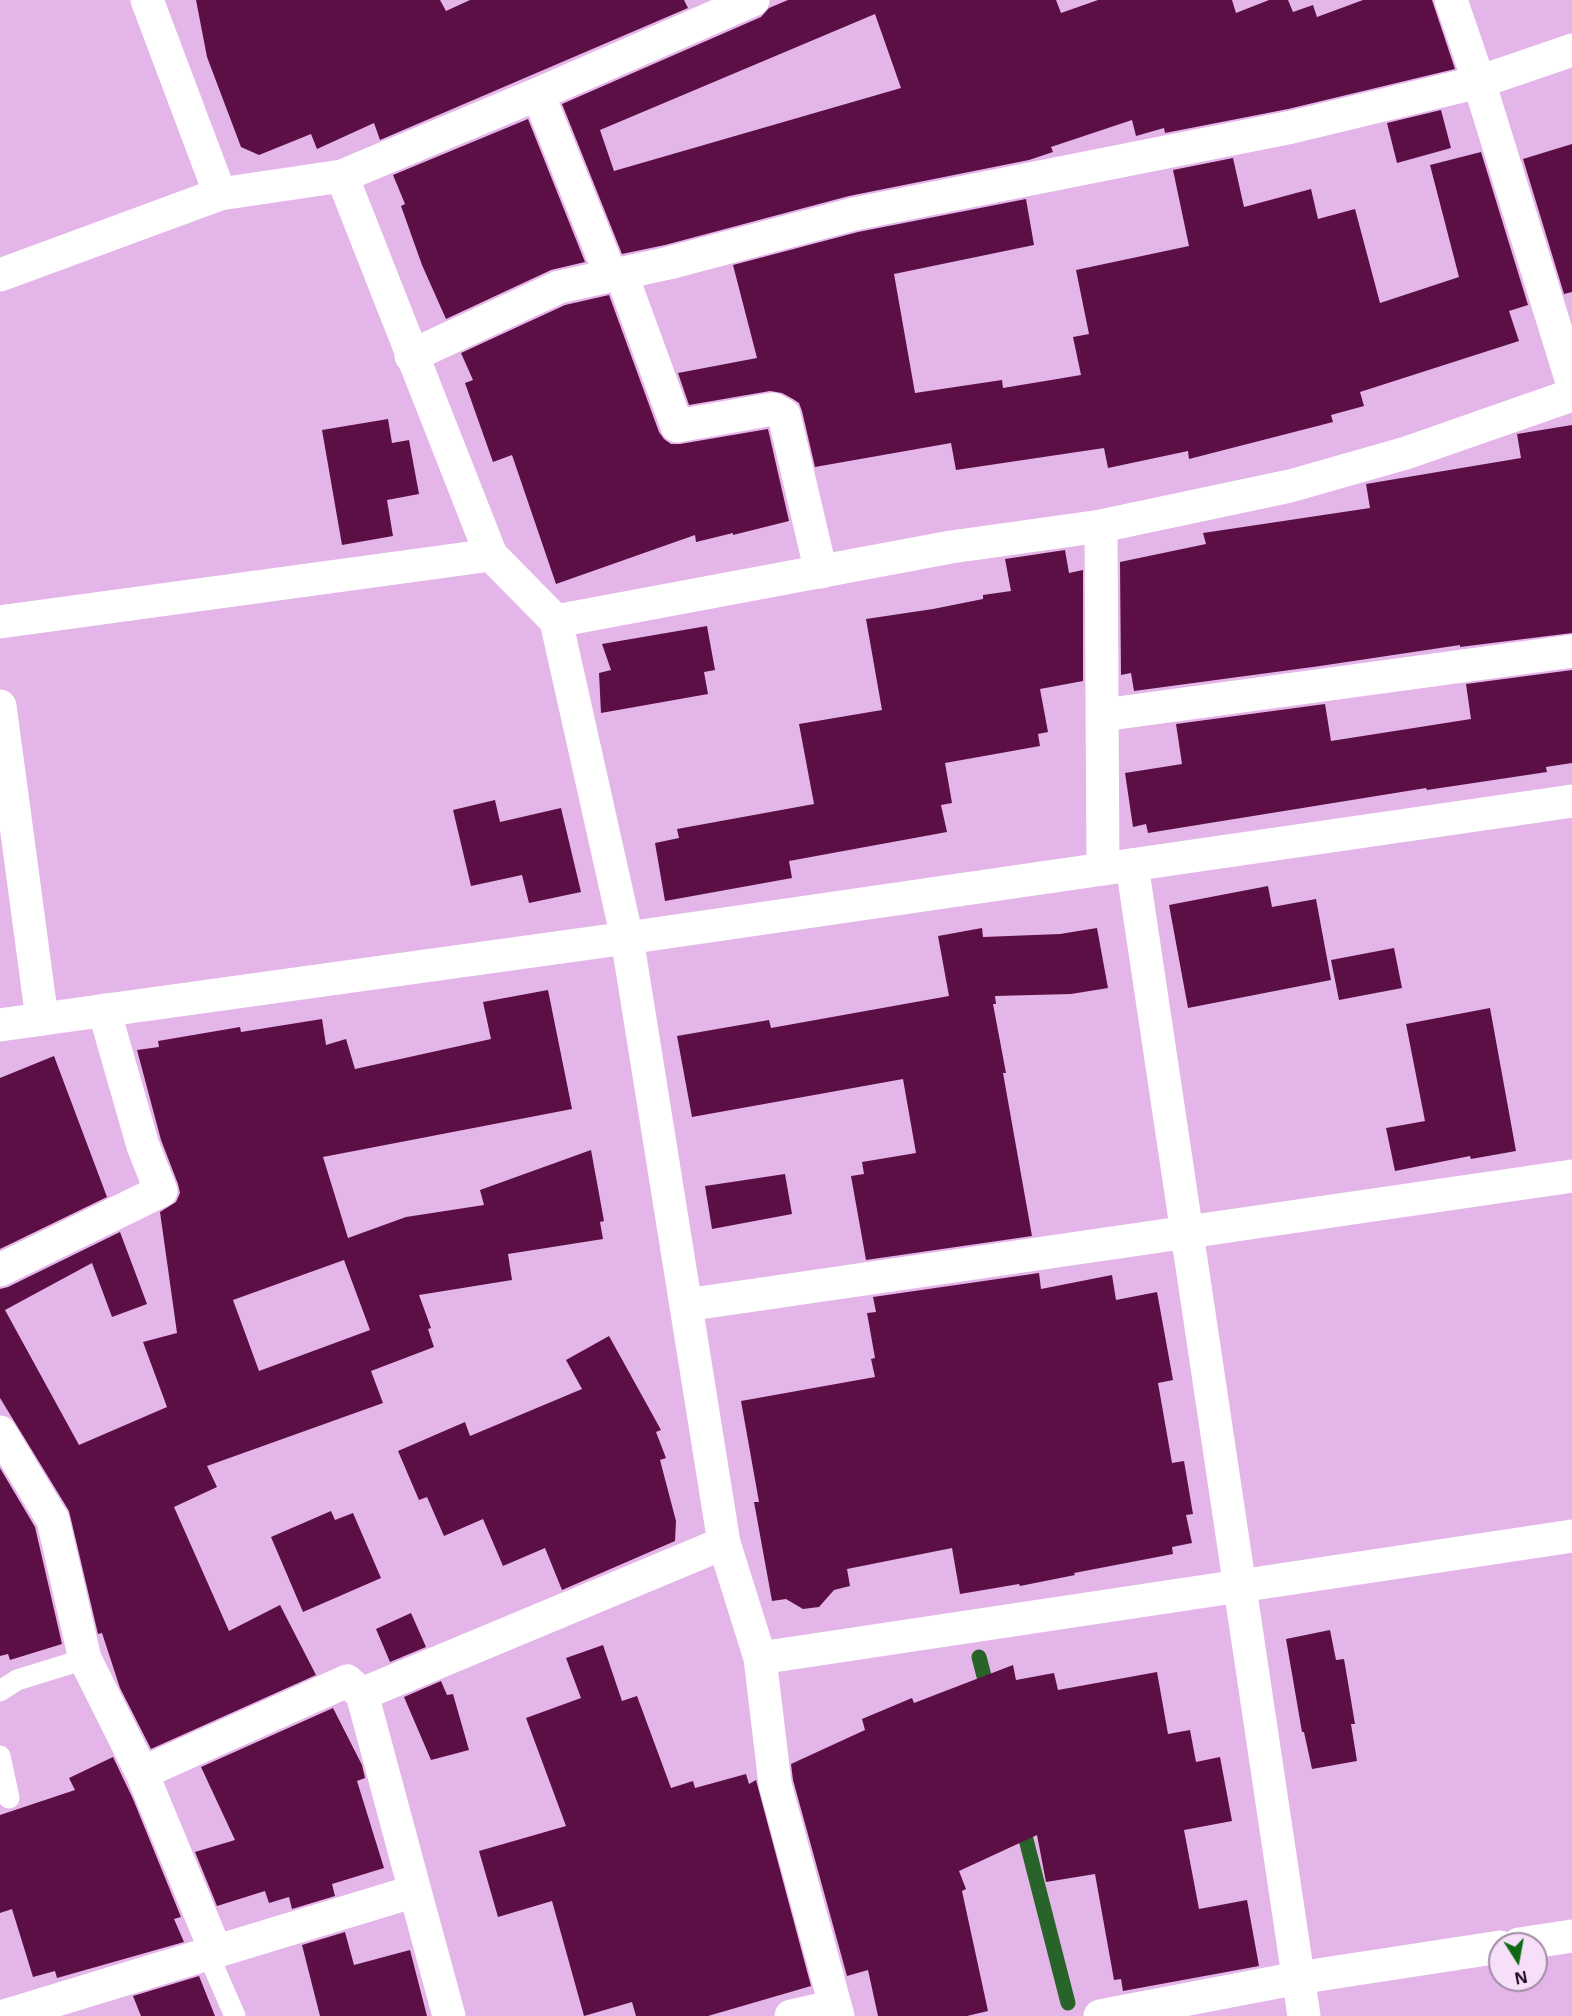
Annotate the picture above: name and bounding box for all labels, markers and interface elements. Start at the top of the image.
north arrow [1488,1932,1548,1992]
text: N [1513,1966,1530,1990]

